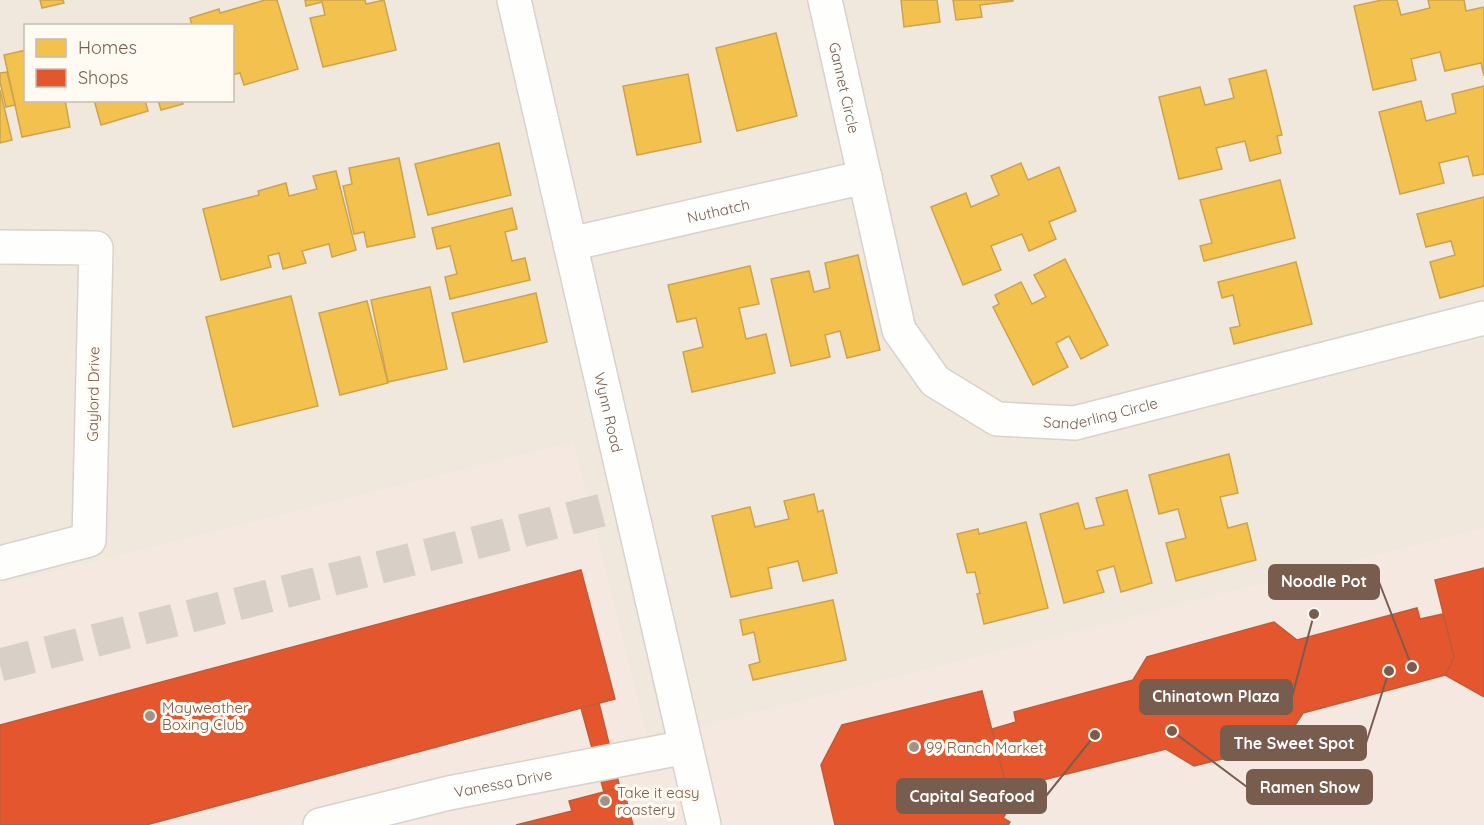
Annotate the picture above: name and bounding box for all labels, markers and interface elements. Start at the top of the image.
legend [24,24,234,102]
text: Homes [78,36,137,59]
street label: Gannet Circle [825,40,864,135]
text: Shops [78,66,129,89]
street label: Nuthatch [685,194,751,227]
street label: Gaylord Drive [83,346,103,442]
street label: Wynn Road [591,370,627,454]
street label: Sanderling Circle [1043,393,1159,433]
callout: Noodle Pot [1269,565,1379,599]
text: Noodle Pot [1281,571,1367,591]
callout: Chinatown Plaza [1140,680,1292,714]
text: Chinatown Plaza [1152,686,1280,706]
place label: Mayweather Boxing Club [162,698,249,734]
marker: Mayweather Boxing Club [143,709,157,723]
callout: The Sweet Spot [1221,726,1366,760]
text: The Sweet Spot [1233,733,1355,753]
place label: 99 Ranch Market [926,738,1044,757]
marker: 99 Ranch Market [907,740,921,754]
street label: Vanessa Drive [452,764,554,801]
callout: Ramen Show [1247,770,1372,804]
text: Ramen Show [1260,777,1360,797]
callout: Capital Seafood [897,779,1046,813]
place label: Take it easy roastery [617,783,700,819]
text: Capital Seafood [910,786,1034,806]
marker: Take it easy roastery [598,794,612,808]

